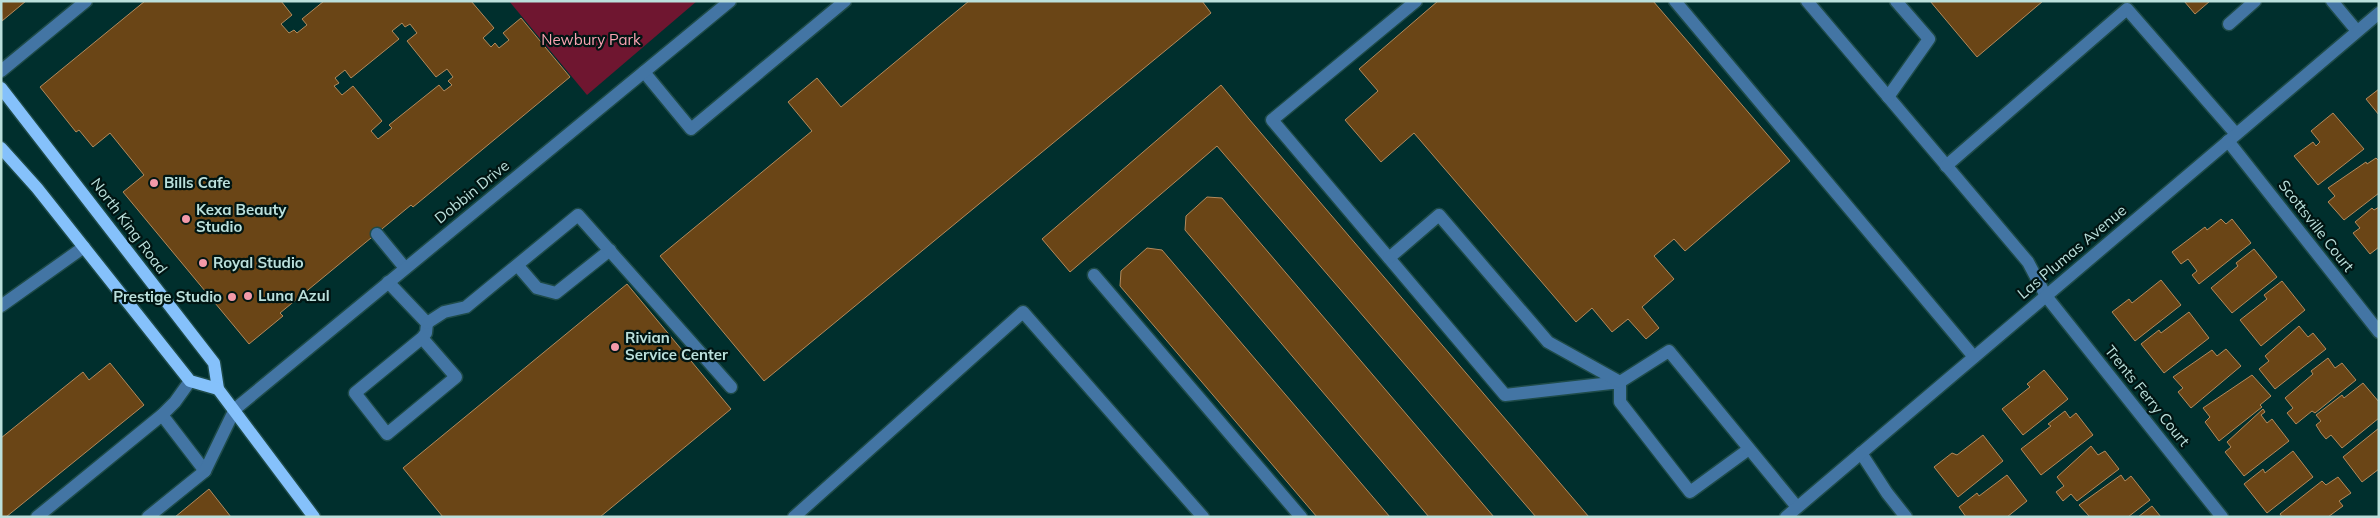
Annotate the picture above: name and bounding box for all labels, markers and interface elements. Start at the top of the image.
park label: Newbury Park [541,30,641,49]
street label: Dobbin Drive [431,156,513,227]
place label: Bills Cafe [164,173,231,192]
street label: North King Road [87,174,172,277]
street label: Scottsville Court [2275,176,2358,275]
marker: Bills Cafe [148,177,160,189]
place label: Kexa Beauty Studio [196,200,287,236]
street label: Las Plumas Avenue [2013,201,2130,303]
marker: Kexa Beauty Studio [180,213,192,225]
place label: Royal Studio [213,253,304,272]
marker: Royal Studio [197,257,209,269]
place label: Luna Azul [258,286,330,305]
place label: Prestige Studio [113,287,222,306]
marker: Luna Azul [242,290,254,302]
marker: Prestige Studio [226,291,238,303]
place label: Rivian Service Center [625,328,728,364]
marker: Rivian Service Center [609,341,621,353]
street label: Trents Ferry Court [2101,341,2194,450]

